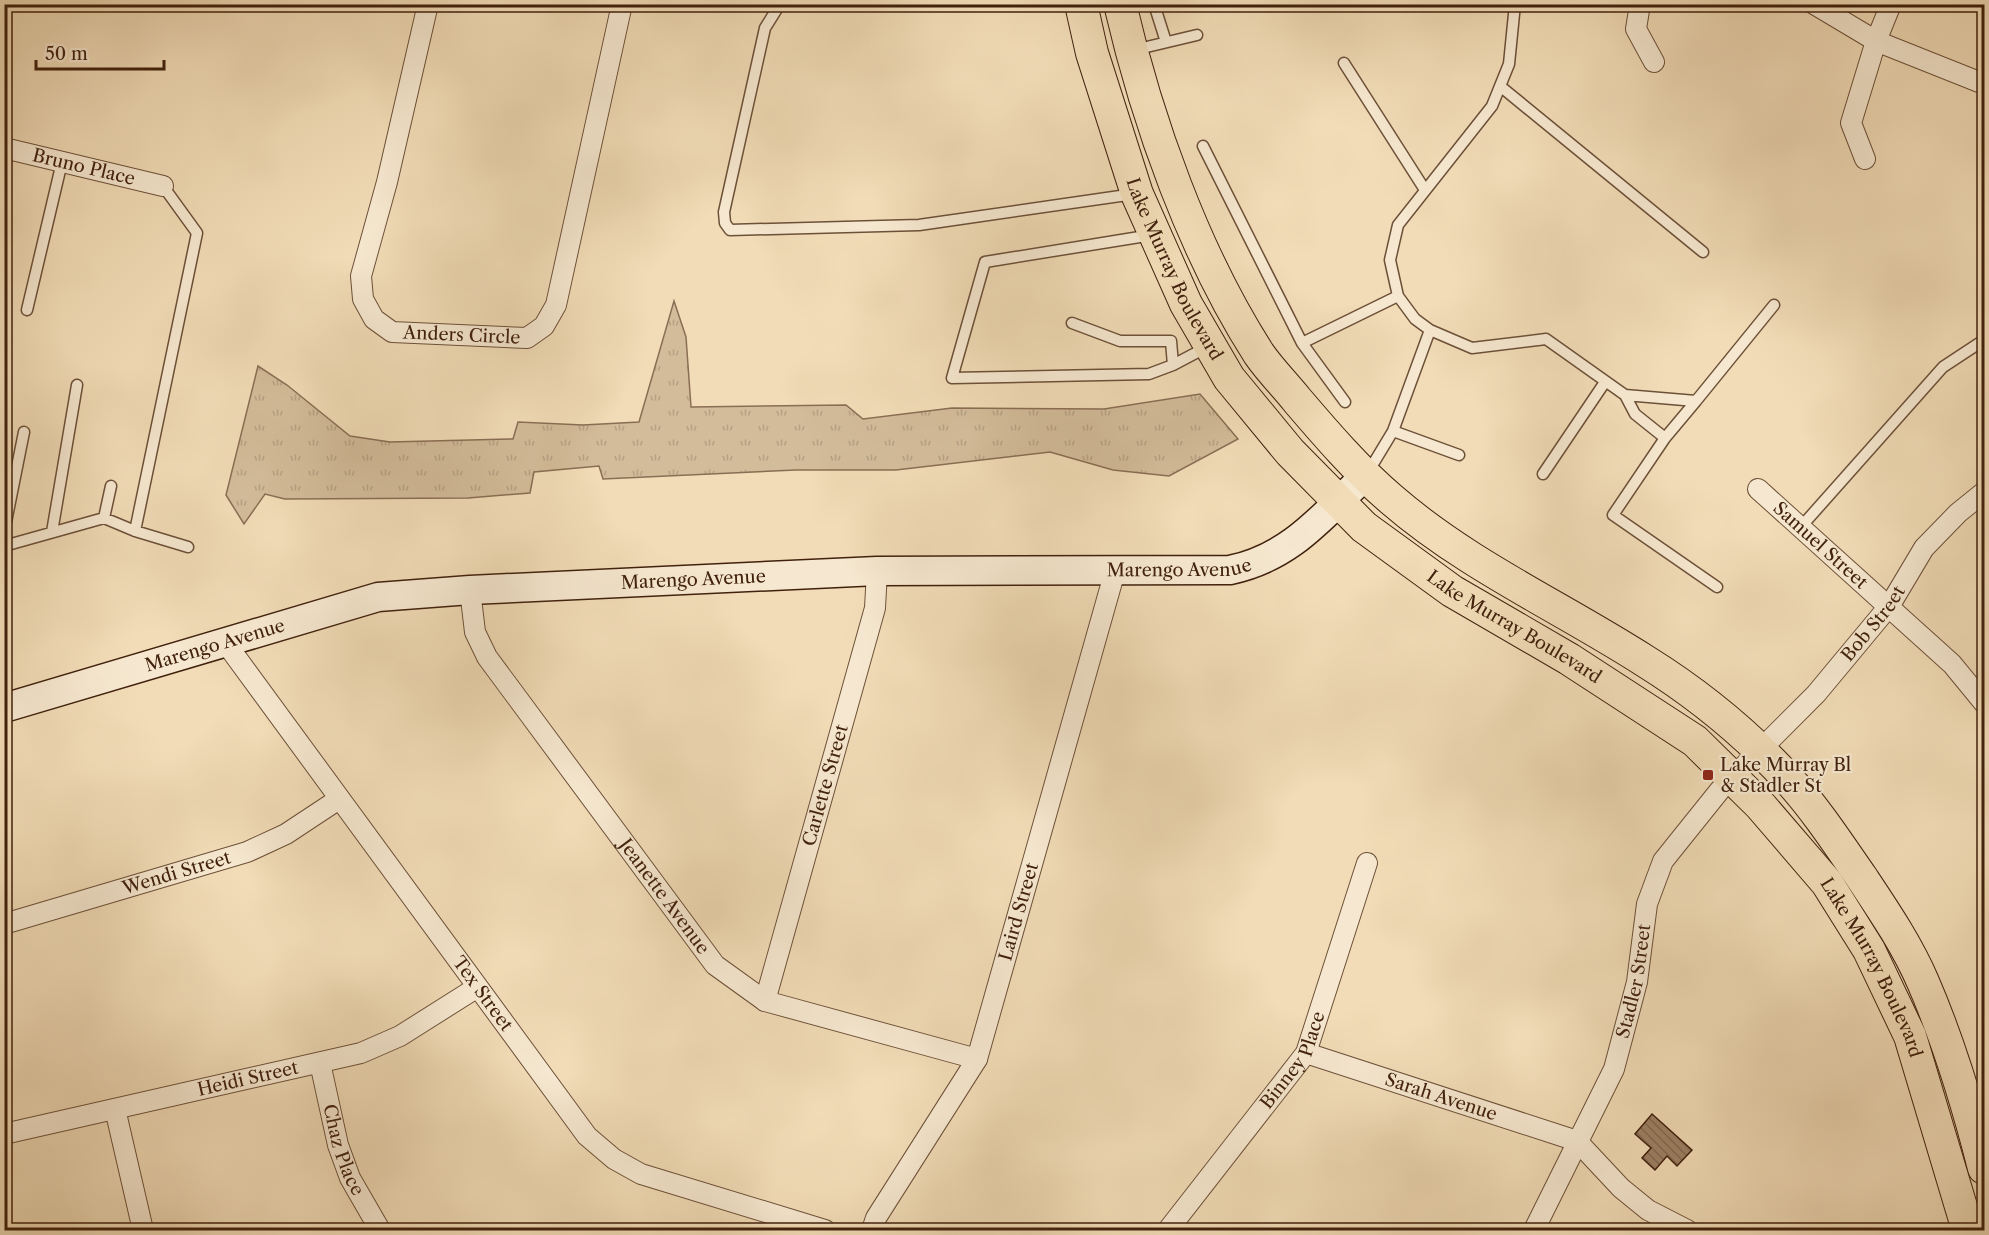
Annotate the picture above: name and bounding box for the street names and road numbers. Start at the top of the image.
street label: Bruno Place [30,144,137,190]
street label: Lake Murray Boulevard [1122,175,1227,364]
street label: Anders Circle [401,321,521,349]
street label: Samuel Street [1769,497,1873,594]
street label: Marengo Avenue [1107,554,1254,581]
street label: Marengo Avenue [620,565,766,594]
street label: Lake Murray Boulevard [1423,565,1606,688]
street label: Bob Street [1837,581,1910,666]
street label: Marengo Avenue [142,614,287,677]
street label: Carlette Street [798,721,853,849]
street label: Jeanette Avenue [613,832,714,959]
street label: Wendi Street [119,846,234,900]
street label: Laird Street [994,860,1043,963]
street label: Lake Murray Boulevard [1816,874,1927,1060]
street label: Stadler Street [1612,922,1655,1041]
street label: Tex Street [448,952,518,1036]
street label: Binney Place [1256,1009,1330,1113]
street label: Heidi Street [195,1056,301,1101]
street label: Sarah Avenue [1382,1068,1500,1125]
street label: Chaz Place [318,1102,369,1199]

